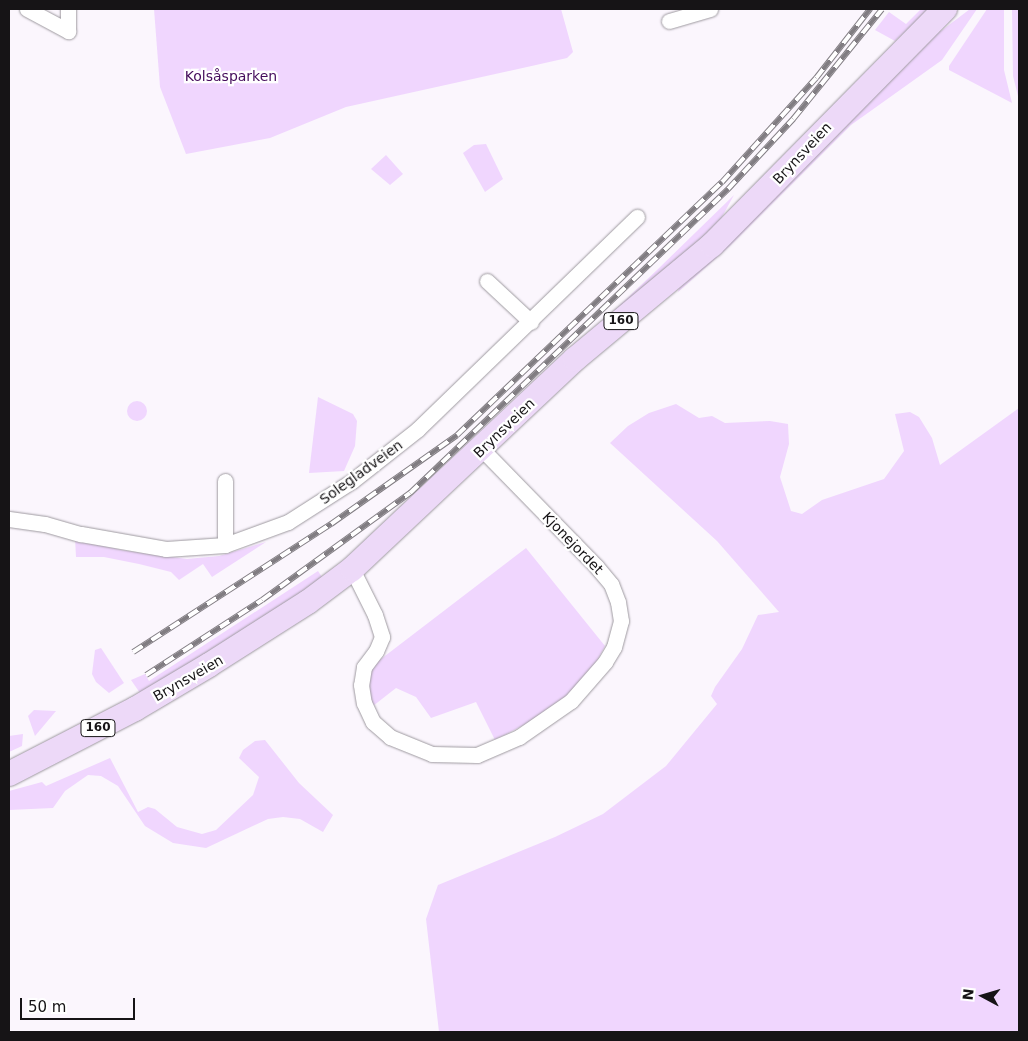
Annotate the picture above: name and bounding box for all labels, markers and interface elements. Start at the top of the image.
park label: Kolsåsparken [185,68,277,84]
street label: Brynsveien [769,119,835,187]
road number: 160 [602,312,640,331]
street label: Brynsveien [470,395,538,461]
street label: Solegladveien [316,436,406,508]
street label: Kjonejordet [539,508,607,578]
street label: Brynsveien [150,651,226,705]
road number: 160 [79,718,117,738]
north arrow [958,971,1008,1021]
scale bar [22,988,138,1020]
text: N [960,988,977,1001]
text: 50 m [28,998,66,1016]

